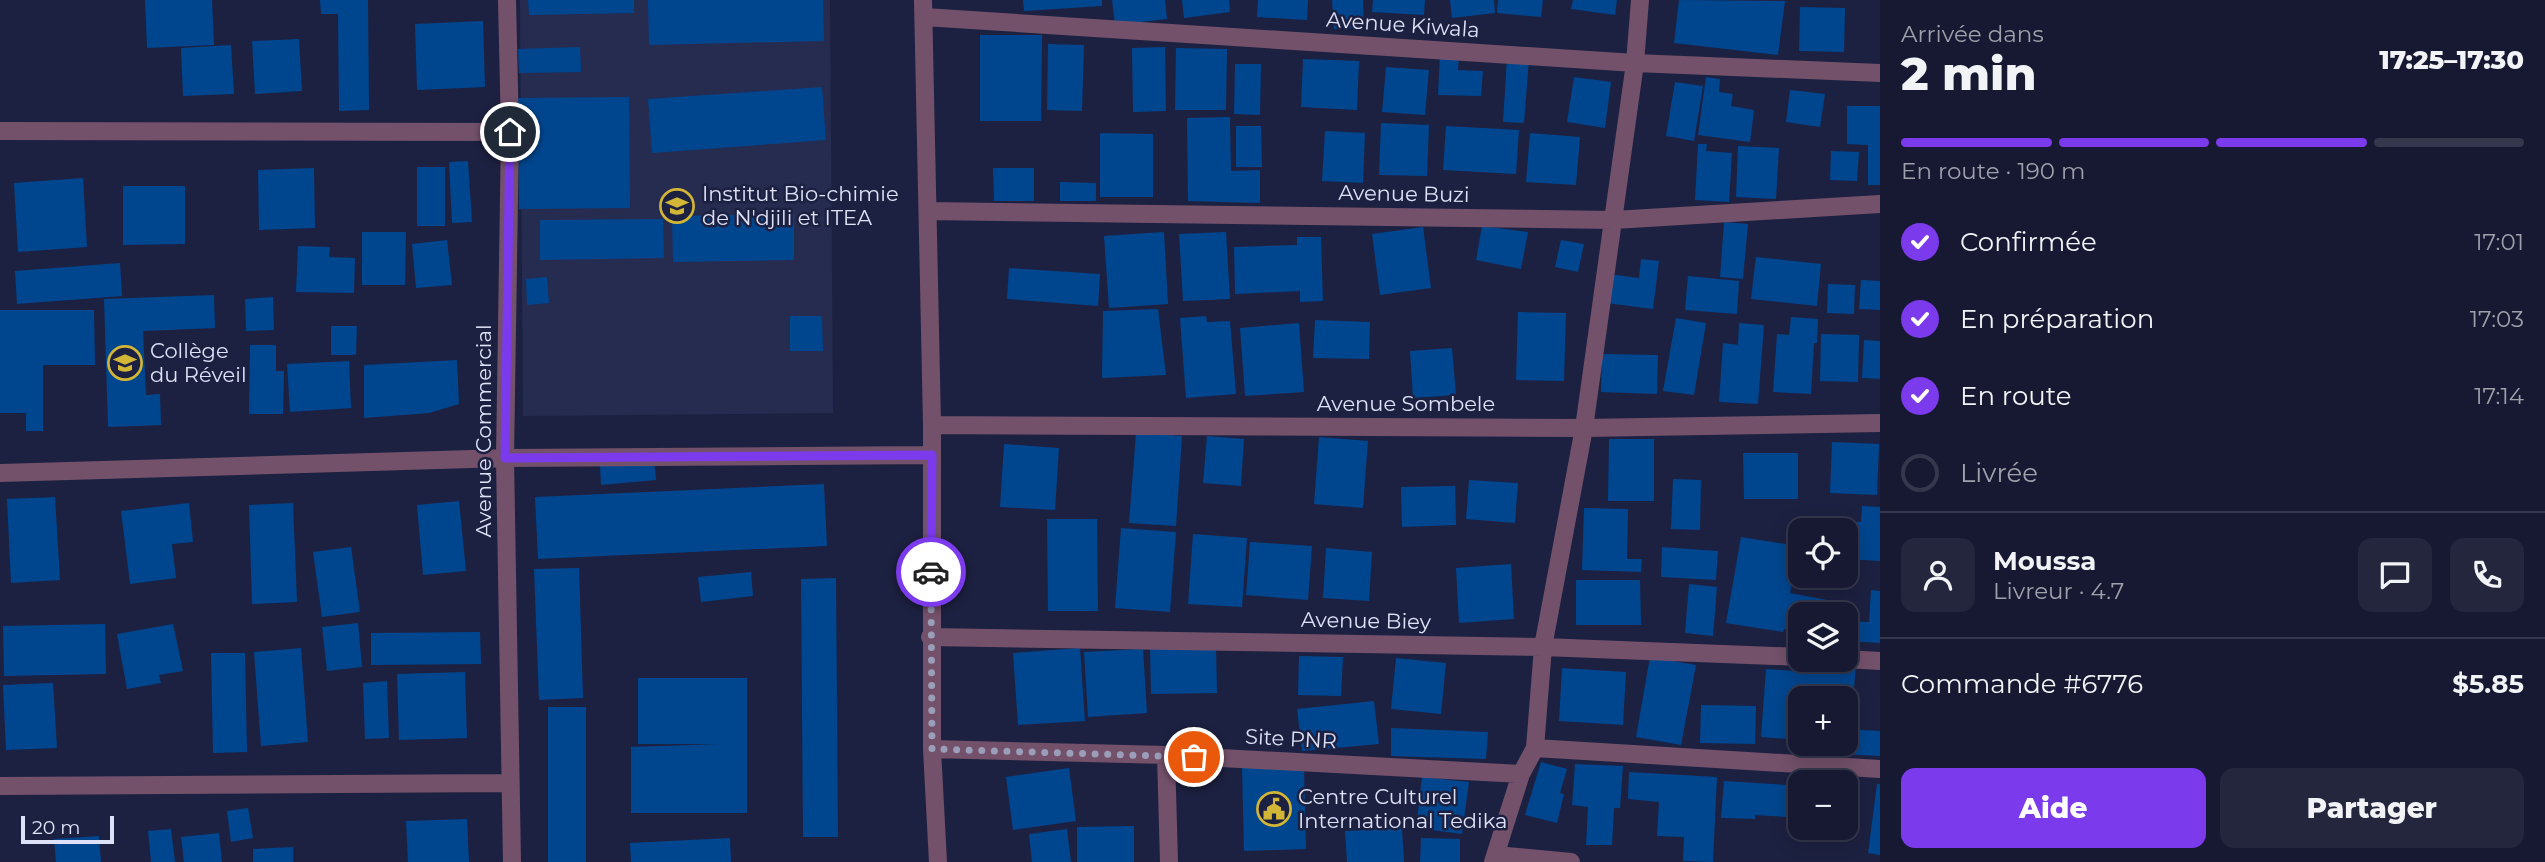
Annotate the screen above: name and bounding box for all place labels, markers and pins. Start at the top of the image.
pin [480,102,540,162]
place label: Institut Bio-chimie de N'djili et ITEA [702,181,899,230]
school or university icon: Institut Bio-chimie de N'djili et ITEA [658,187,696,225]
place label: Collège du Réveil [150,338,247,387]
school or university icon: Collège du Réveil [106,344,144,382]
pin [1164,727,1224,787]
place label: Centre Culturel International Tedika [1298,784,1507,833]
public building icon: Centre Culturel International Tedika [1255,790,1293,828]

